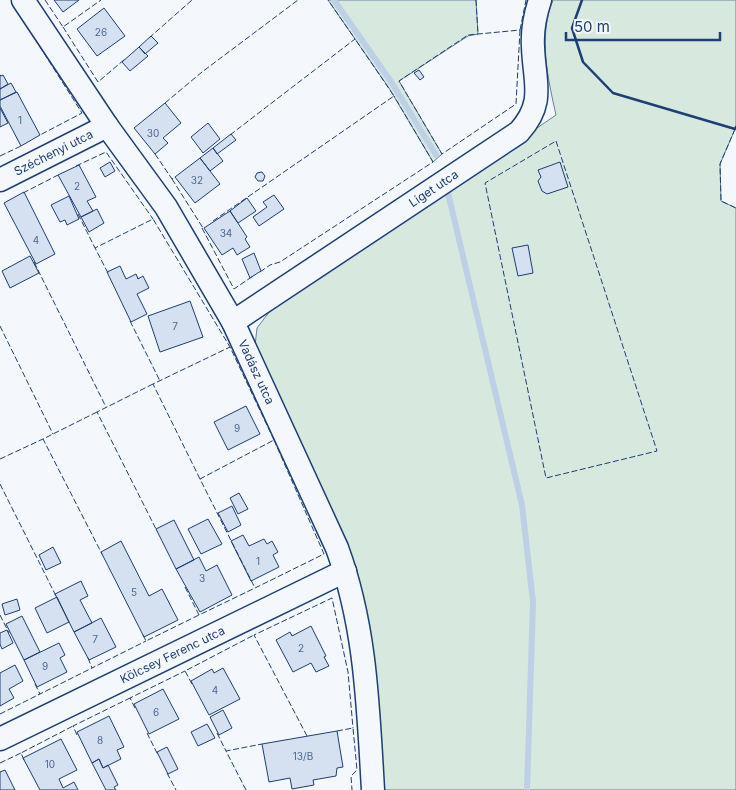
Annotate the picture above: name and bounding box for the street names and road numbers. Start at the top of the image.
street label: Széchenyi utca [11,126,95,179]
street label: Liget utca [406,166,461,210]
street label: Vadász utca [235,337,278,407]
street label: Kölcsey Ferenc utca [118,623,227,686]

